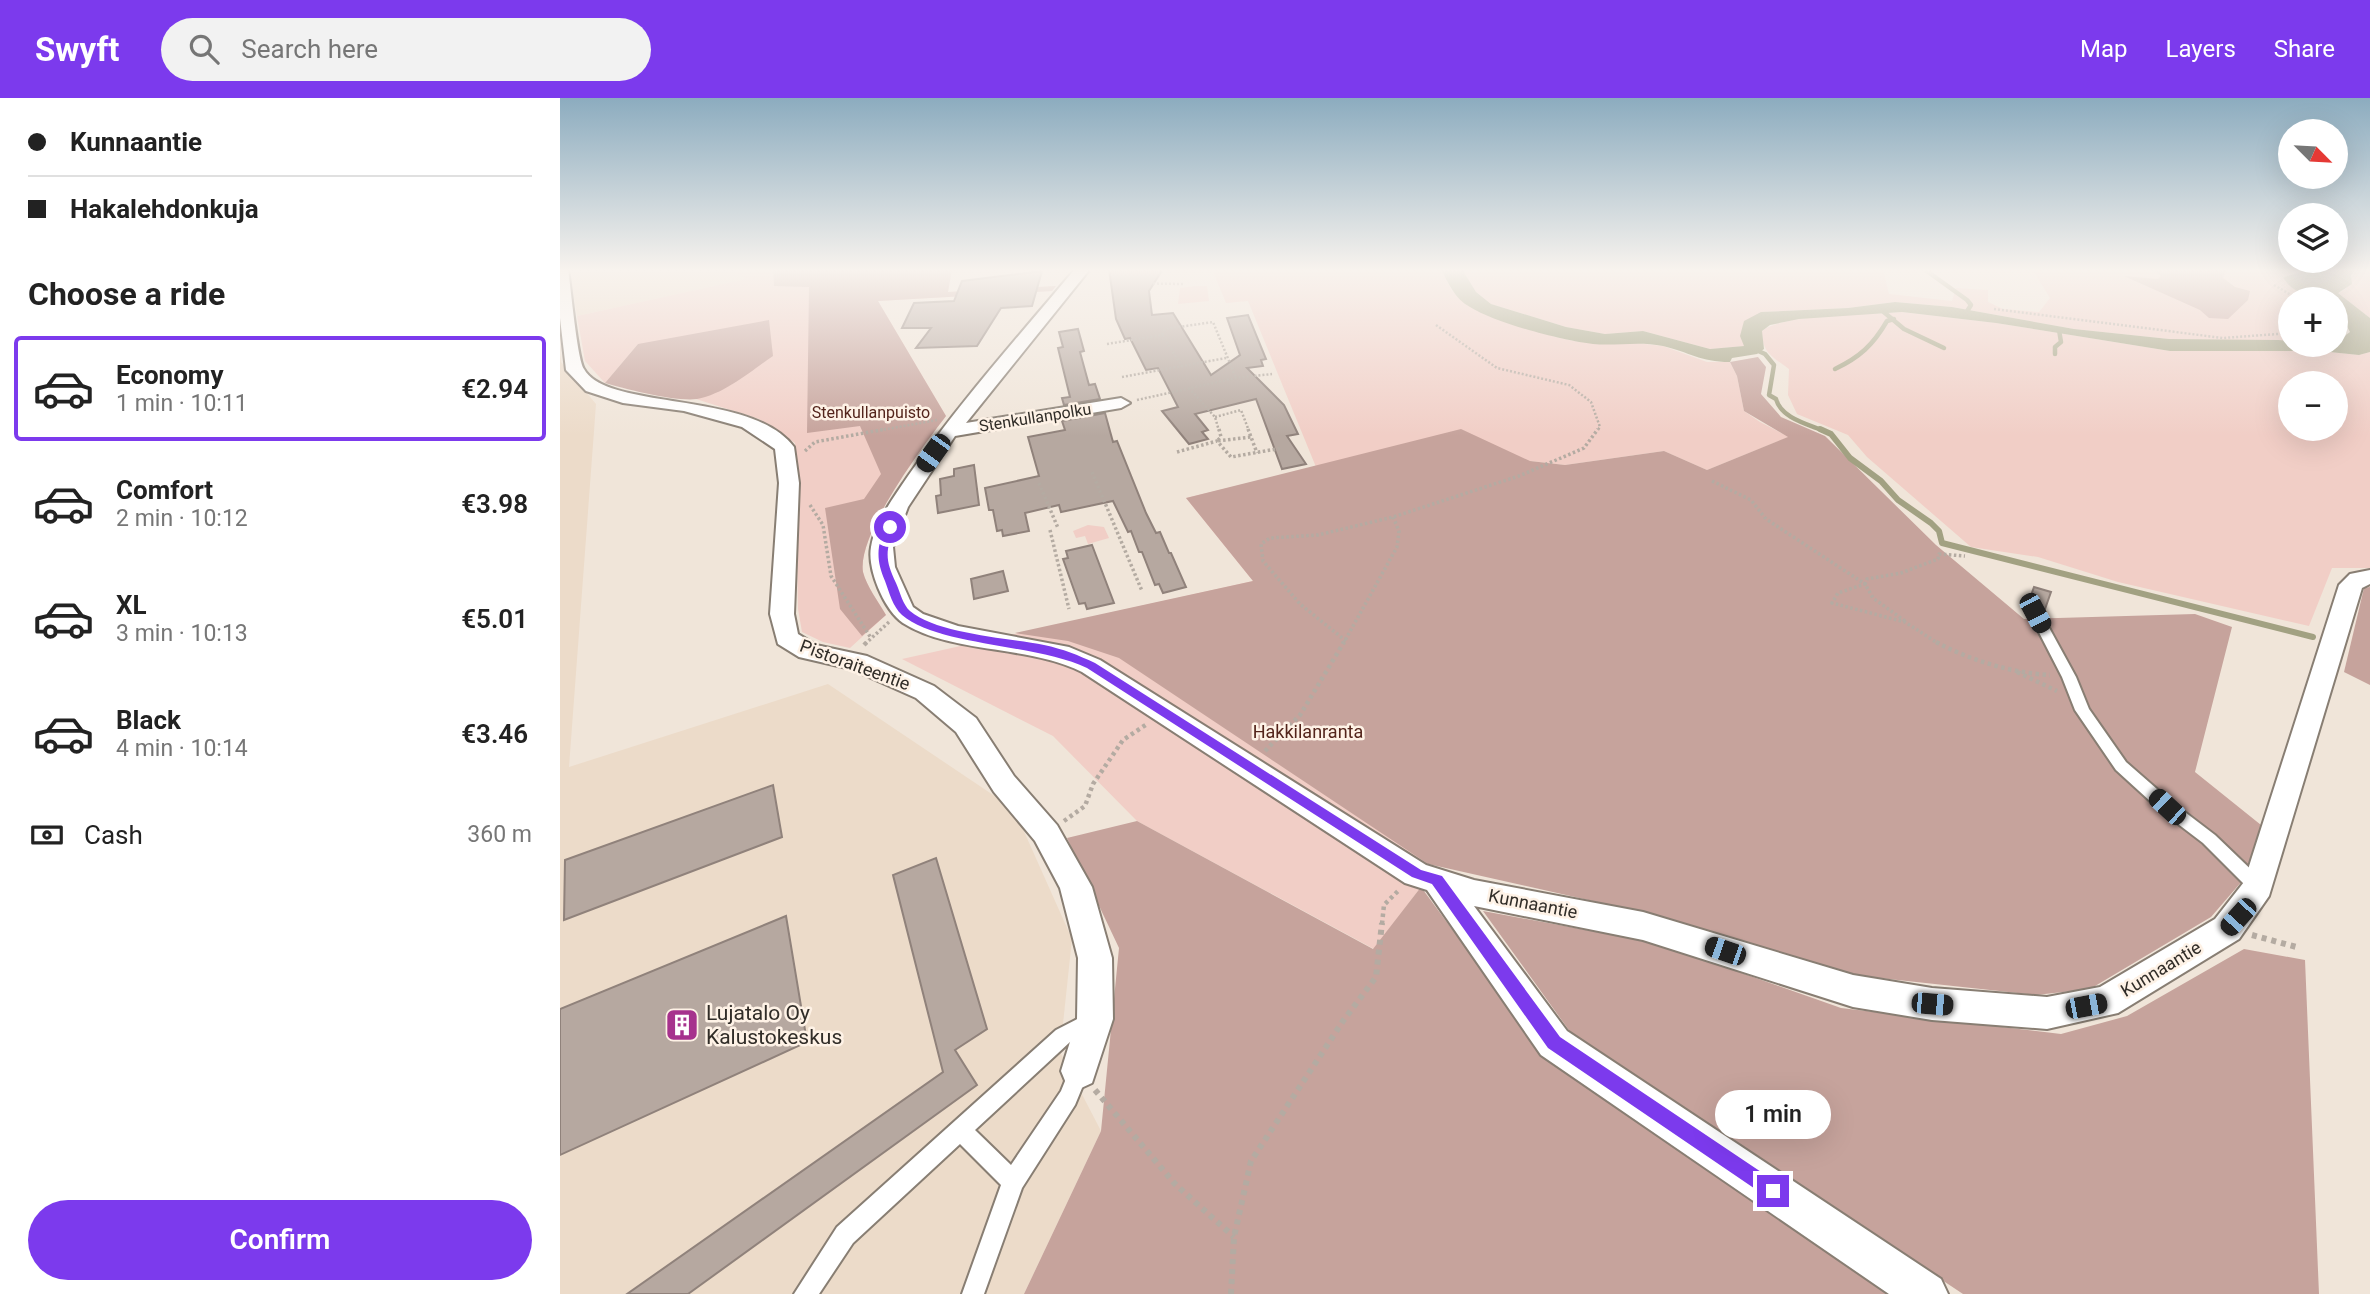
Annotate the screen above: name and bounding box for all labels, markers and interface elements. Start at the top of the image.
search box [161,18,651,81]
text: Swyft [35,30,119,69]
icon: search [185,30,223,68]
text: Search here [241,34,378,64]
text: Map [2080,35,2128,63]
text: Layers [2166,35,2236,63]
text: Share [2274,35,2335,63]
north arrow [2278,119,2348,189]
map controls [2278,119,2348,441]
text: Kunnaantie [70,127,202,157]
text: Hakalehdonkuja [70,194,259,224]
button: layers [2278,203,2348,273]
text: Choose a ride [28,275,225,313]
button: + [2278,287,2348,357]
icon: car [32,357,95,420]
text: Economy [116,360,223,390]
button: − [2278,371,2348,441]
text: €2.94 [461,374,528,404]
text: 1 min · 10:11 [116,390,248,417]
street label: Stenkullanpolku [978,399,1092,436]
park label: Stenkullanpuisto [812,403,930,422]
car [913,430,954,476]
icon: car [32,472,95,535]
text: Comfort [116,475,213,505]
text: €3.98 [461,489,528,519]
text: 2 min · 10:12 [116,505,248,532]
route start [874,511,906,543]
icon: car [32,587,95,650]
text: XL [116,590,147,620]
car [2016,590,2055,636]
text: €5.01 [461,604,528,634]
text: 3 min · 10:13 [116,620,248,647]
street label: Pistoraiteentie [797,635,913,694]
icon: car [32,702,95,765]
text: Black [116,705,181,735]
text: €3.46 [461,719,528,749]
park label: Hakkilanranta [1253,721,1363,742]
text: 4 min · 10:14 [116,735,248,762]
car [2145,785,2190,829]
icon: cash [28,816,66,854]
text: Cash [84,820,143,850]
text: 360 m [467,821,532,848]
street label: Kunnaantie [1487,885,1579,922]
car [2217,894,2260,940]
car [1702,934,1749,968]
street label: Kunnaantie [2117,936,2205,1001]
car [1911,992,1954,1016]
car [2064,992,2109,1020]
place label: Lujatalo Oy Kalustokeskus [706,1001,842,1049]
building icon: Lujatalo Oy Kalustokeskus [663,1006,701,1044]
callout: 1 min [1715,1090,1831,1138]
text: 1 min [1744,1101,1802,1128]
route end [1757,1175,1789,1207]
button: Confirm [28,1200,532,1280]

